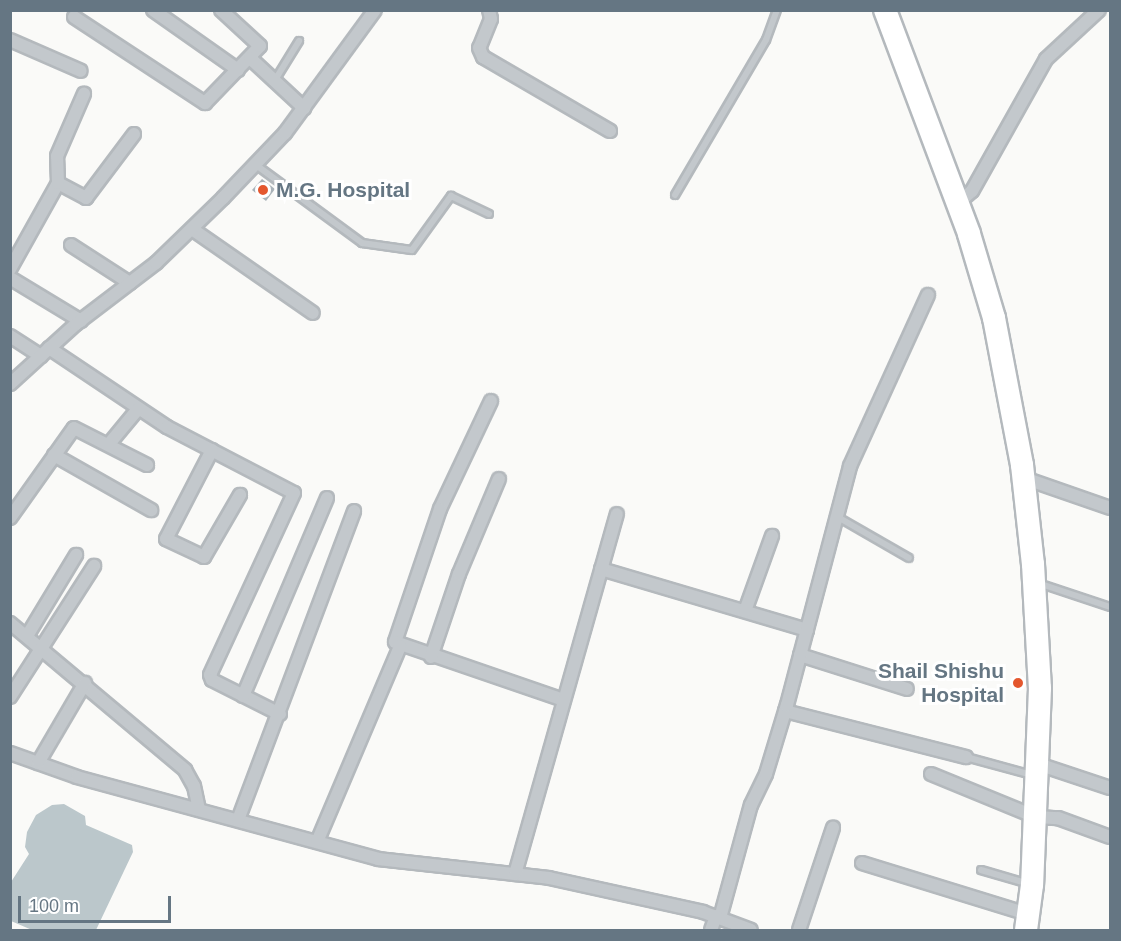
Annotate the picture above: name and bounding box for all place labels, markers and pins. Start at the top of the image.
place label: M.G. Hospital [276,177,410,203]
marker: M.G. Hospital [254,181,272,199]
place label: Shail Shishu Hospital [878,658,1004,708]
marker: Shail Shishu Hospital [1009,674,1027,692]

